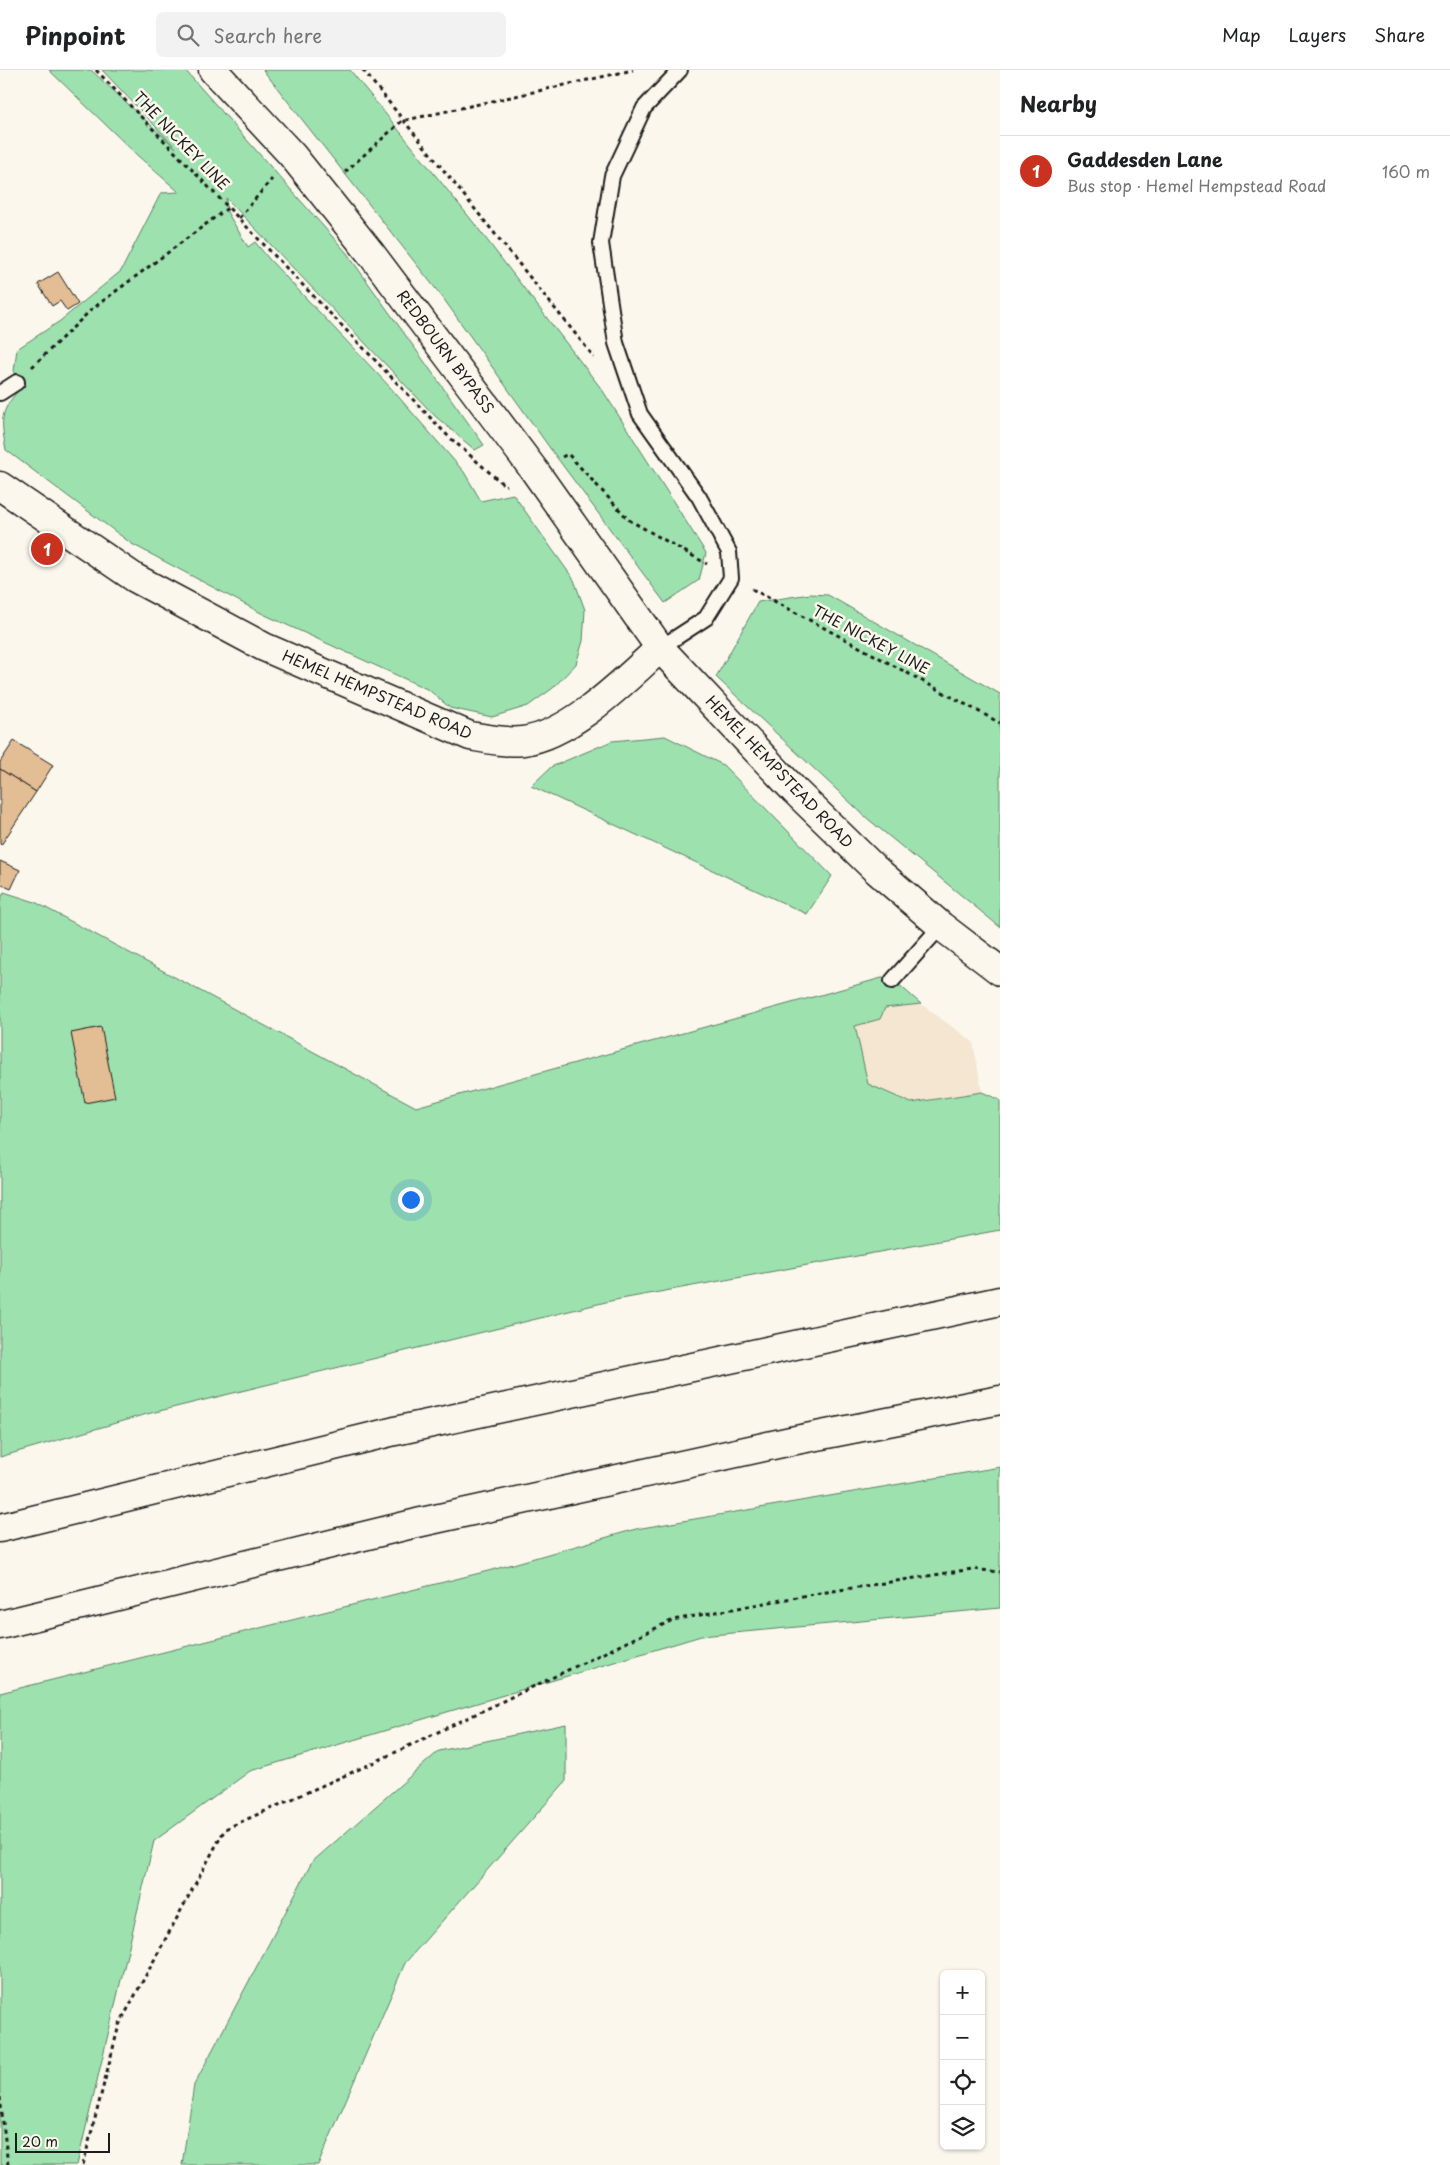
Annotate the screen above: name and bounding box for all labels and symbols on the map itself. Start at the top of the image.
street label: THE NICKEY LINE [129,85,235,195]
street label: REDBOURN BYPASS [392,284,500,418]
pin: 1 [31,530,63,568]
street label: THE NICKEY LINE [809,598,934,679]
street label: HEMEL HEMPSTEAD ROAD [279,643,476,744]
street label: HEMEL HEMPSTEAD ROAD [701,689,859,852]
your location [398,1187,424,1213]
scale bar [15,2130,110,2153]

